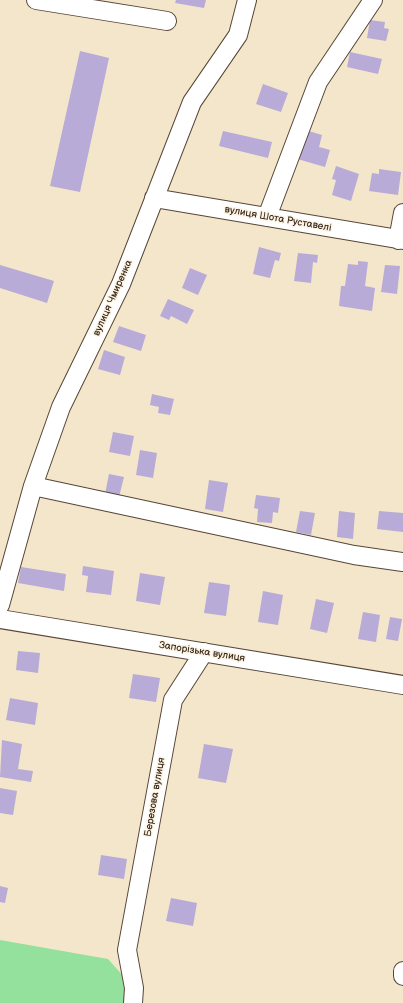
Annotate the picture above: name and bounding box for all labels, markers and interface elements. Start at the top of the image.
street label: вулиця Шота Руставелі [224,204,332,234]
street label: вулиця Чмиренка [91,258,135,338]
street label: Запорізька вулиця [158,639,246,665]
street label: Березова вулиця [142,757,168,837]

